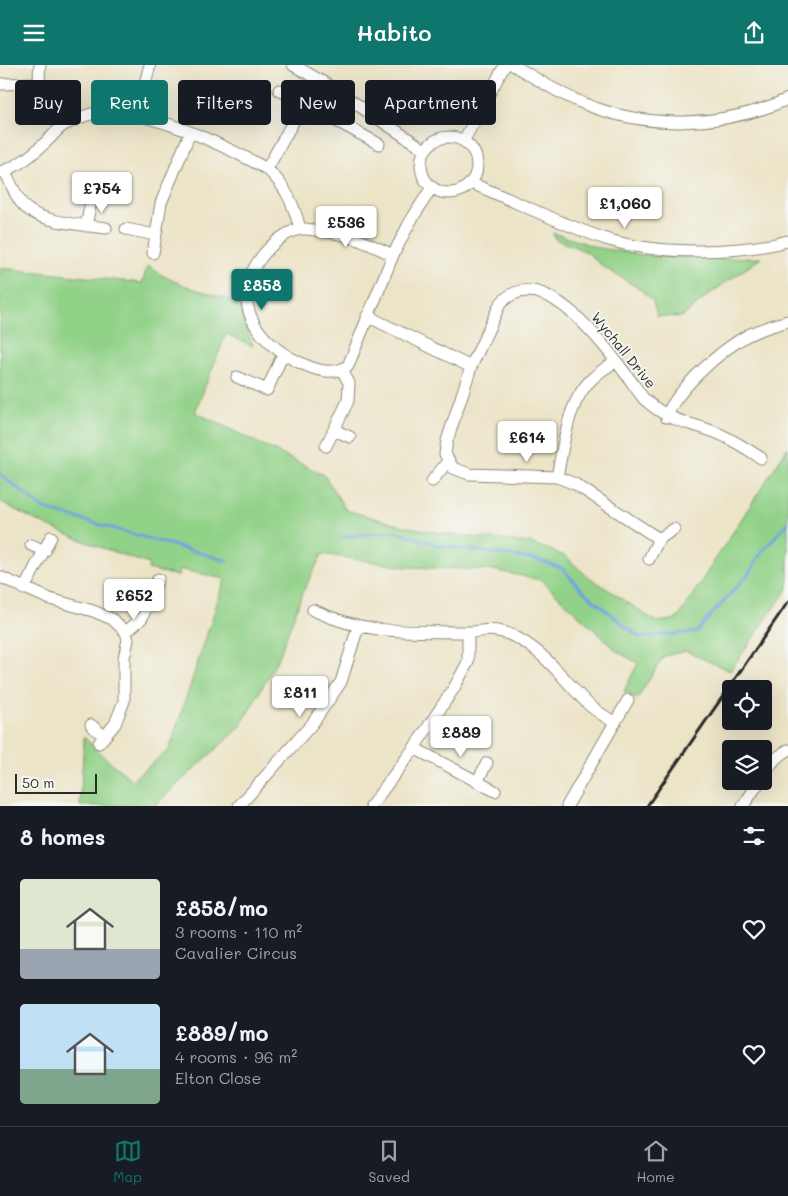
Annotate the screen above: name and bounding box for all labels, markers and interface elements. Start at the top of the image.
text: Habito [357,18,431,47]
icon: menu [20,19,48,47]
icon: share [740,19,768,47]
chip: Buy [15,80,81,125]
chip: Rent [91,80,168,125]
chip: Filters [178,80,271,125]
chip: New [281,80,355,125]
chip: Apartment [365,80,496,125]
pin: £754 [72,171,132,214]
text: £754 [83,177,121,198]
pin: £1,060 [584,186,666,229]
text: £1,060 [599,192,651,213]
pin: £536 [316,205,376,248]
text: £536 [327,211,365,232]
pin: £858 [232,269,292,311]
text: £858 [242,274,282,295]
street label: Wychall Drive [587,308,661,392]
pin: £614 [497,421,557,463]
text: £614 [509,426,545,447]
pin: £652 [104,579,164,621]
text: £652 [115,584,153,605]
pin: £811 [270,675,330,718]
map controls [722,680,772,790]
button: locate [722,680,772,730]
text: £811 [283,681,317,702]
pin: £889 [431,715,491,758]
text: £889 [441,721,481,742]
button: layers [722,740,772,790]
scale bar [15,771,98,794]
text: 50 m [22,773,54,792]
icon: filters [740,822,768,850]
text: 8 homes [20,823,105,850]
text: £858/mo [175,894,268,921]
icon: home [60,899,120,959]
icon: heart [740,915,768,943]
text: 3 rooms · 110 m² [175,921,302,942]
text: Cavalier Circus [175,942,297,963]
text: £889/mo [175,1019,268,1046]
icon: home [60,1024,120,1084]
icon: heart [740,1040,768,1068]
text: 4 rooms · 96 m² [175,1046,297,1067]
text: Elton Close [175,1067,261,1088]
tab: Map [113,1137,142,1186]
tab: Saved [368,1137,410,1186]
tab: Home [637,1137,675,1186]

